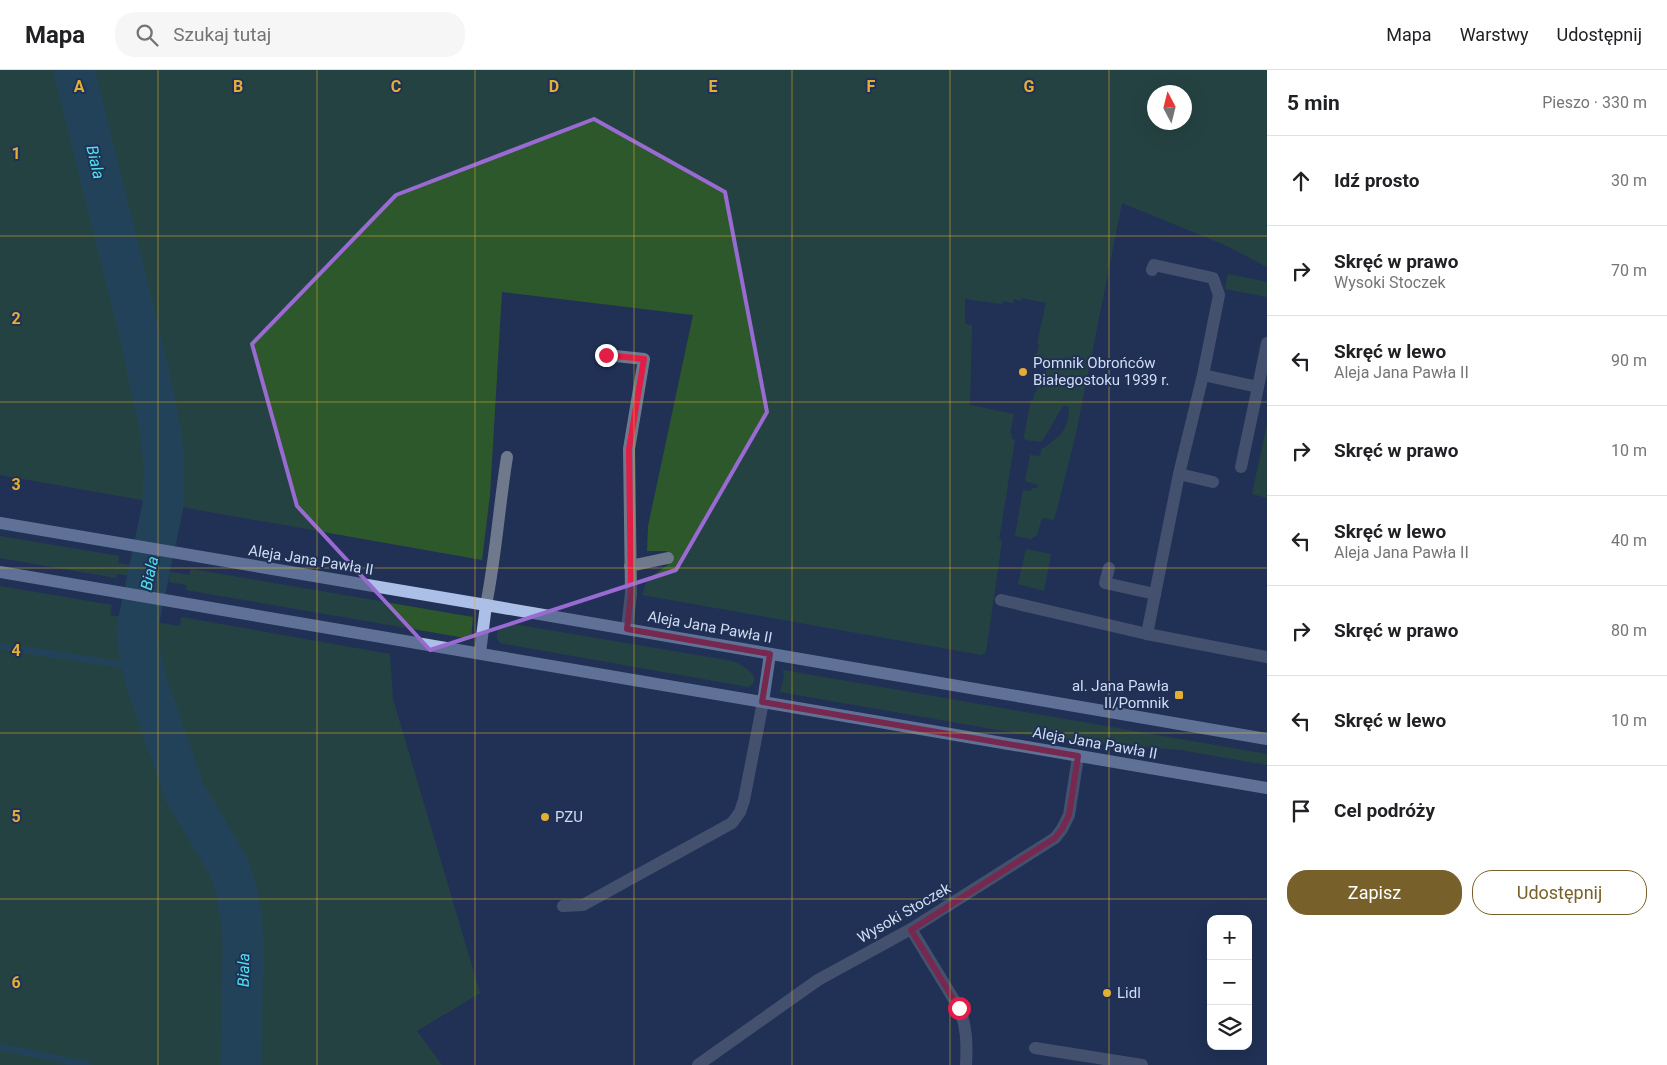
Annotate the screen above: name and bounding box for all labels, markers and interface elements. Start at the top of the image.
search box [115,12,465,57]
text: Mapa [25,21,85,49]
icon: search [133,21,161,49]
text: Szukaj tutaj [173,23,271,46]
text: Mapa [1386,24,1432,45]
text: Warstwy [1460,24,1528,45]
text: Udostępnij [1556,24,1642,45]
text: A [74,77,85,96]
text: B [233,77,243,96]
text: C [391,77,401,96]
text: D [549,77,559,96]
text: E [709,77,718,96]
text: F [867,77,876,96]
text: G [1024,77,1035,96]
north arrow [1147,85,1192,130]
text: 5 min [1287,91,1340,115]
text: Pieszo · 330 m [1542,93,1647,112]
water label: Biala [82,143,109,181]
text: 1 [11,144,21,163]
icon: ahead [1287,167,1315,195]
text: Idź prosto [1334,169,1419,192]
text: 30 m [1611,171,1647,190]
text: Skręć w prawo [1334,250,1458,273]
icon: right [1287,257,1315,285]
text: 70 m [1611,261,1647,280]
text: Wysoki Stoczek [1334,273,1446,292]
text: 2 [11,309,21,328]
text: Skręć w lewo [1334,340,1446,363]
route end [595,344,618,367]
icon: left [1287,347,1315,375]
text: 90 m [1611,351,1647,370]
place label: Pomnik Obrońców Białegostoku 1939 r. [1033,354,1169,389]
text: Aleja Jana Pawła II [1334,363,1469,382]
marker: Pomnik Obrońców Białegostoku 1939 r. [1017,366,1029,378]
icon: right [1287,437,1315,465]
text: Skręć w prawo [1334,439,1458,462]
text: 10 m [1611,441,1647,460]
text: 3 [11,475,21,494]
text: Skręć w lewo [1334,520,1446,543]
icon: left [1287,527,1315,555]
text: 40 m [1611,531,1647,550]
street label: Aleja Jana Pawła II [247,541,375,579]
text: Aleja Jana Pawła II [1334,543,1469,562]
water label: Biala [137,554,162,592]
street label: Aleja Jana Pawła II [646,607,774,647]
icon: right [1287,617,1315,645]
text: Skręć w prawo [1334,619,1458,642]
text: 80 m [1611,621,1647,640]
text: 4 [11,641,21,660]
place label: al. Jana Pawła II/Pomnik [1072,677,1169,712]
marker: al. Jana Pawła II/Pomnik [1173,689,1185,701]
icon: left [1287,707,1315,735]
text: Skręć w lewo [1334,709,1446,732]
text: 10 m [1611,711,1647,730]
street label: Aleja Jana Pawła II [1031,723,1159,763]
icon: arrive [1287,797,1315,825]
text: Cel podróży [1334,799,1435,822]
text: 5 [11,807,21,826]
place label: PZU [555,808,583,826]
marker: PZU [539,811,551,823]
button: Zapisz [1287,870,1462,915]
button: Udostępnij [1472,870,1647,915]
street label: Wysoki Stoczek [854,879,954,947]
map controls [1207,915,1252,1050]
button: + [1207,915,1252,960]
water label: Biala [234,953,253,987]
button: − [1207,960,1252,1005]
text: 6 [11,973,21,992]
place label: Lidl [1117,984,1141,1002]
marker: Lidl [1101,987,1113,999]
route start [948,997,971,1020]
button: layers [1207,1005,1252,1050]

